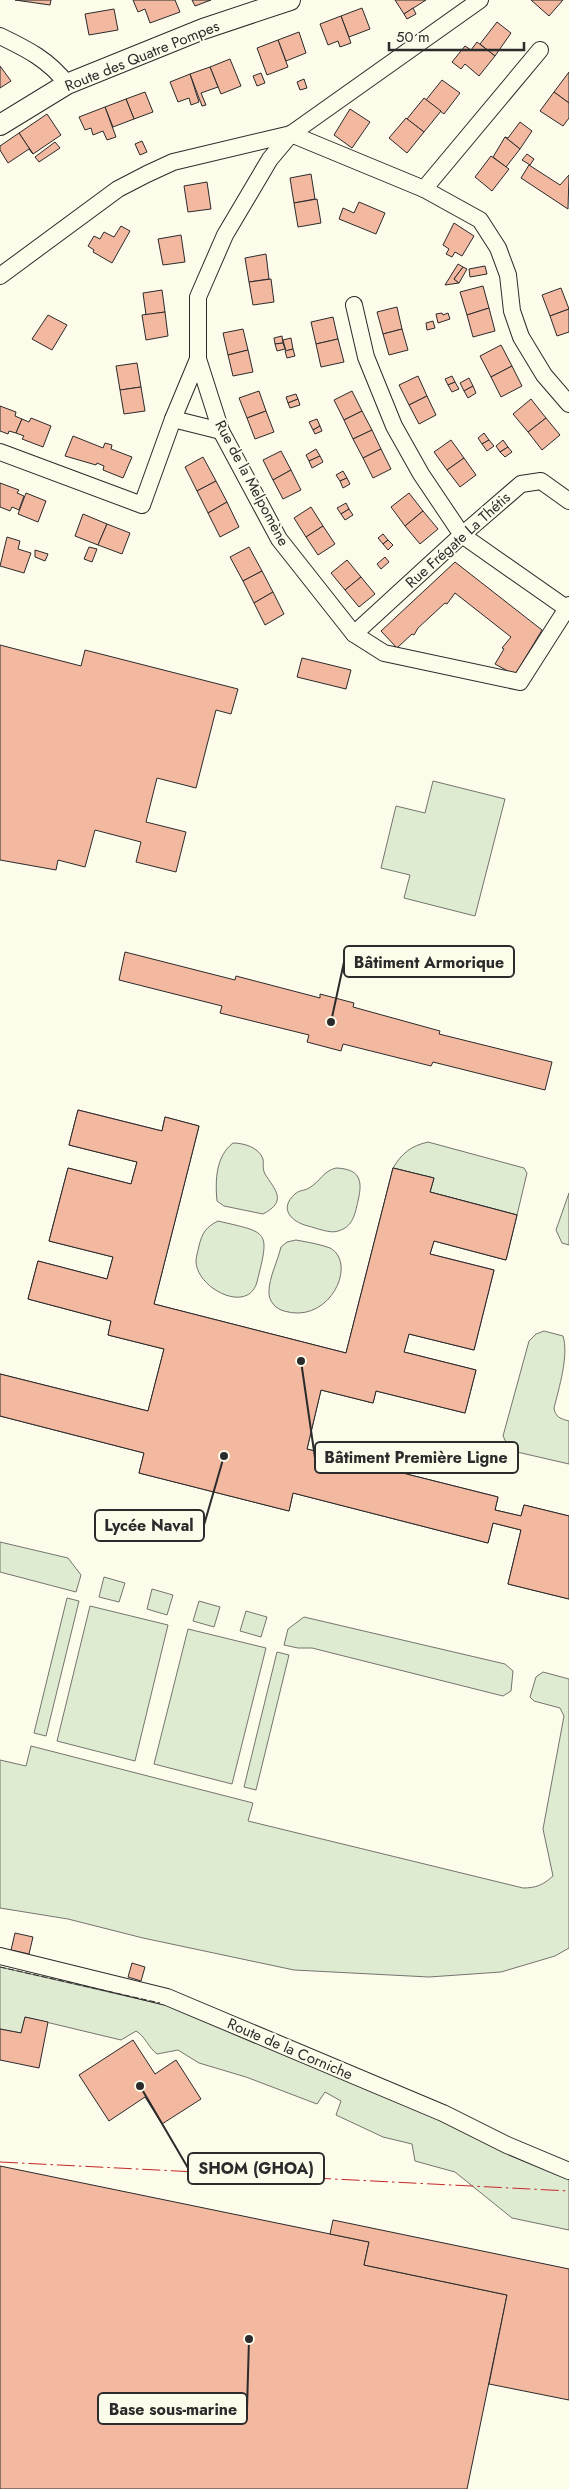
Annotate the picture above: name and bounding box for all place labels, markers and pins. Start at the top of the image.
callout: Bâtiment Armorique [344,946,514,977]
callout: Bâtiment Première Ligne [315,1442,518,1473]
callout: Lycée Naval [95,1510,204,1541]
callout: SHOM (GHOA) [188,2153,324,2184]
callout: Base sous-marine [98,2393,247,2424]

